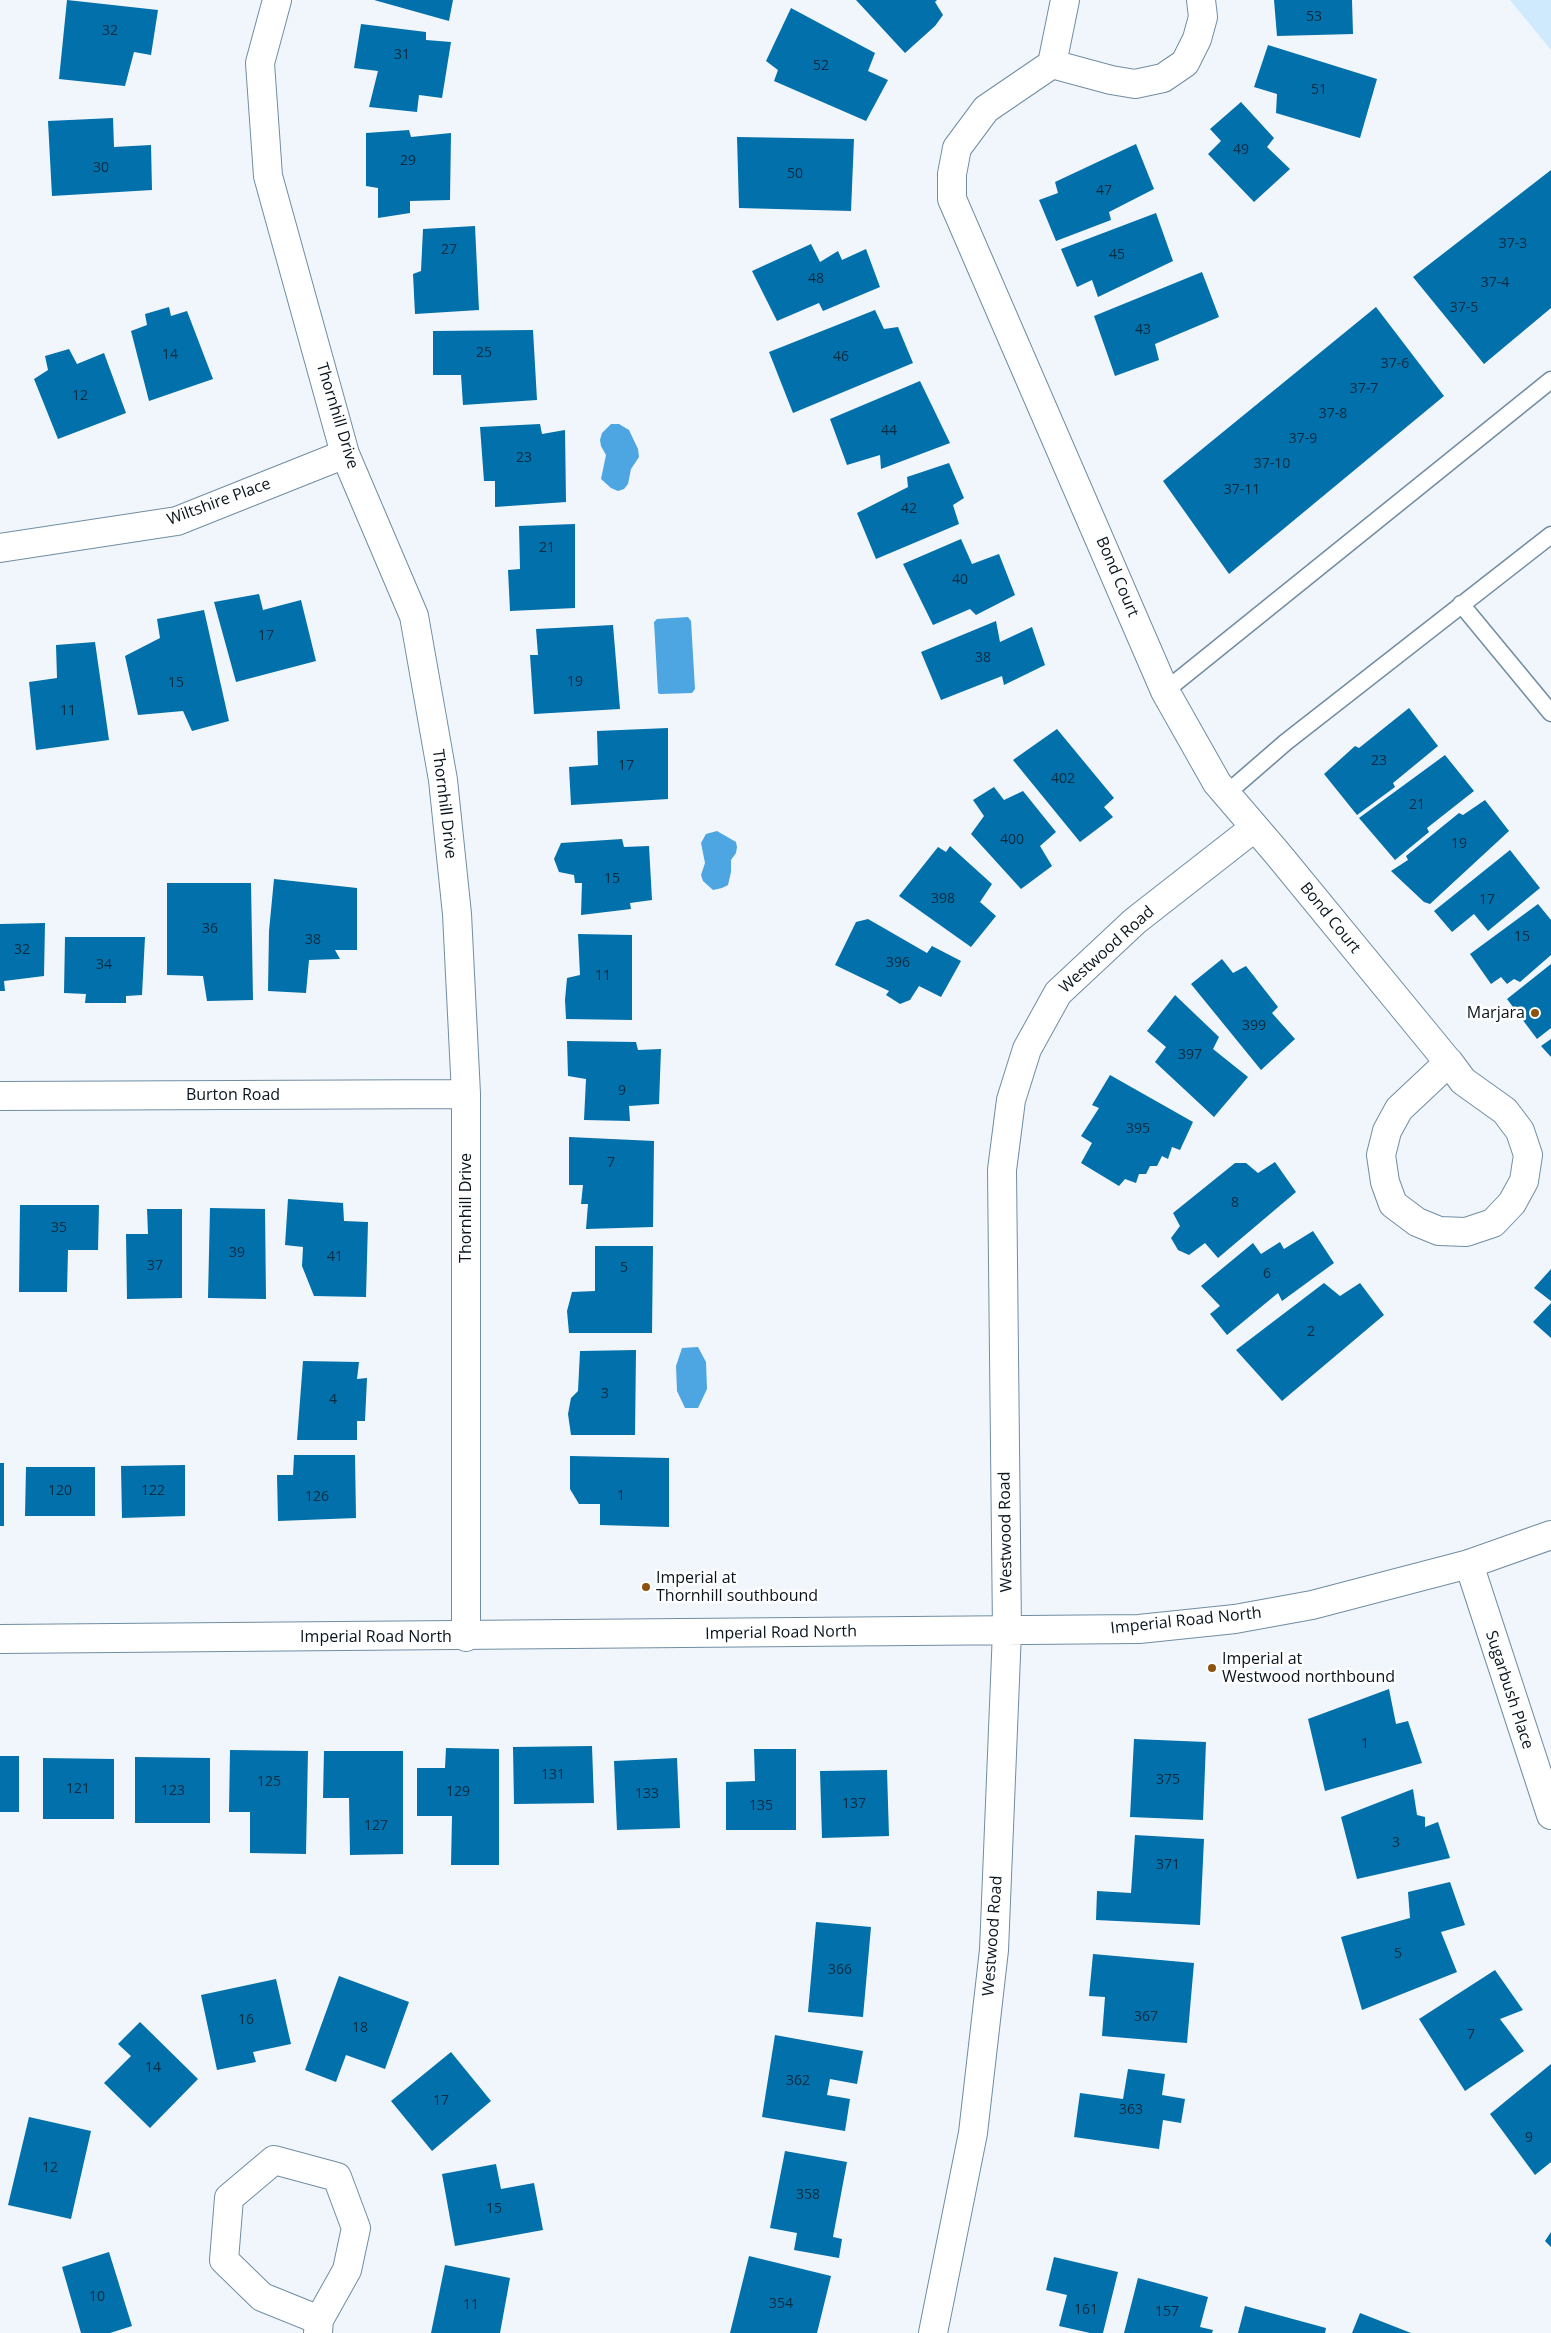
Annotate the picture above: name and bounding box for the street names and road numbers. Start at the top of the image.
street label: Thornhill Drive [312,361,362,471]
street label: Wiltshire Place [165,474,273,530]
street label: Bond Court [1091,534,1143,620]
street label: Thornhill Drive [428,748,460,860]
street label: Bond Court [1296,879,1364,957]
street label: Westwood Road [1056,902,1158,998]
street label: Burton Road [186,1085,280,1105]
street label: Thornhill Drive [456,1153,476,1263]
street label: Westwood Road [995,1471,1017,1593]
street label: Imperial Road North [1110,1604,1262,1638]
street label: Imperial Road North [705,1622,857,1644]
street label: Imperial Road North [300,1627,452,1647]
street label: Sugarbush Place [1481,1628,1537,1752]
street label: Westwood Road [979,1875,1007,1997]

